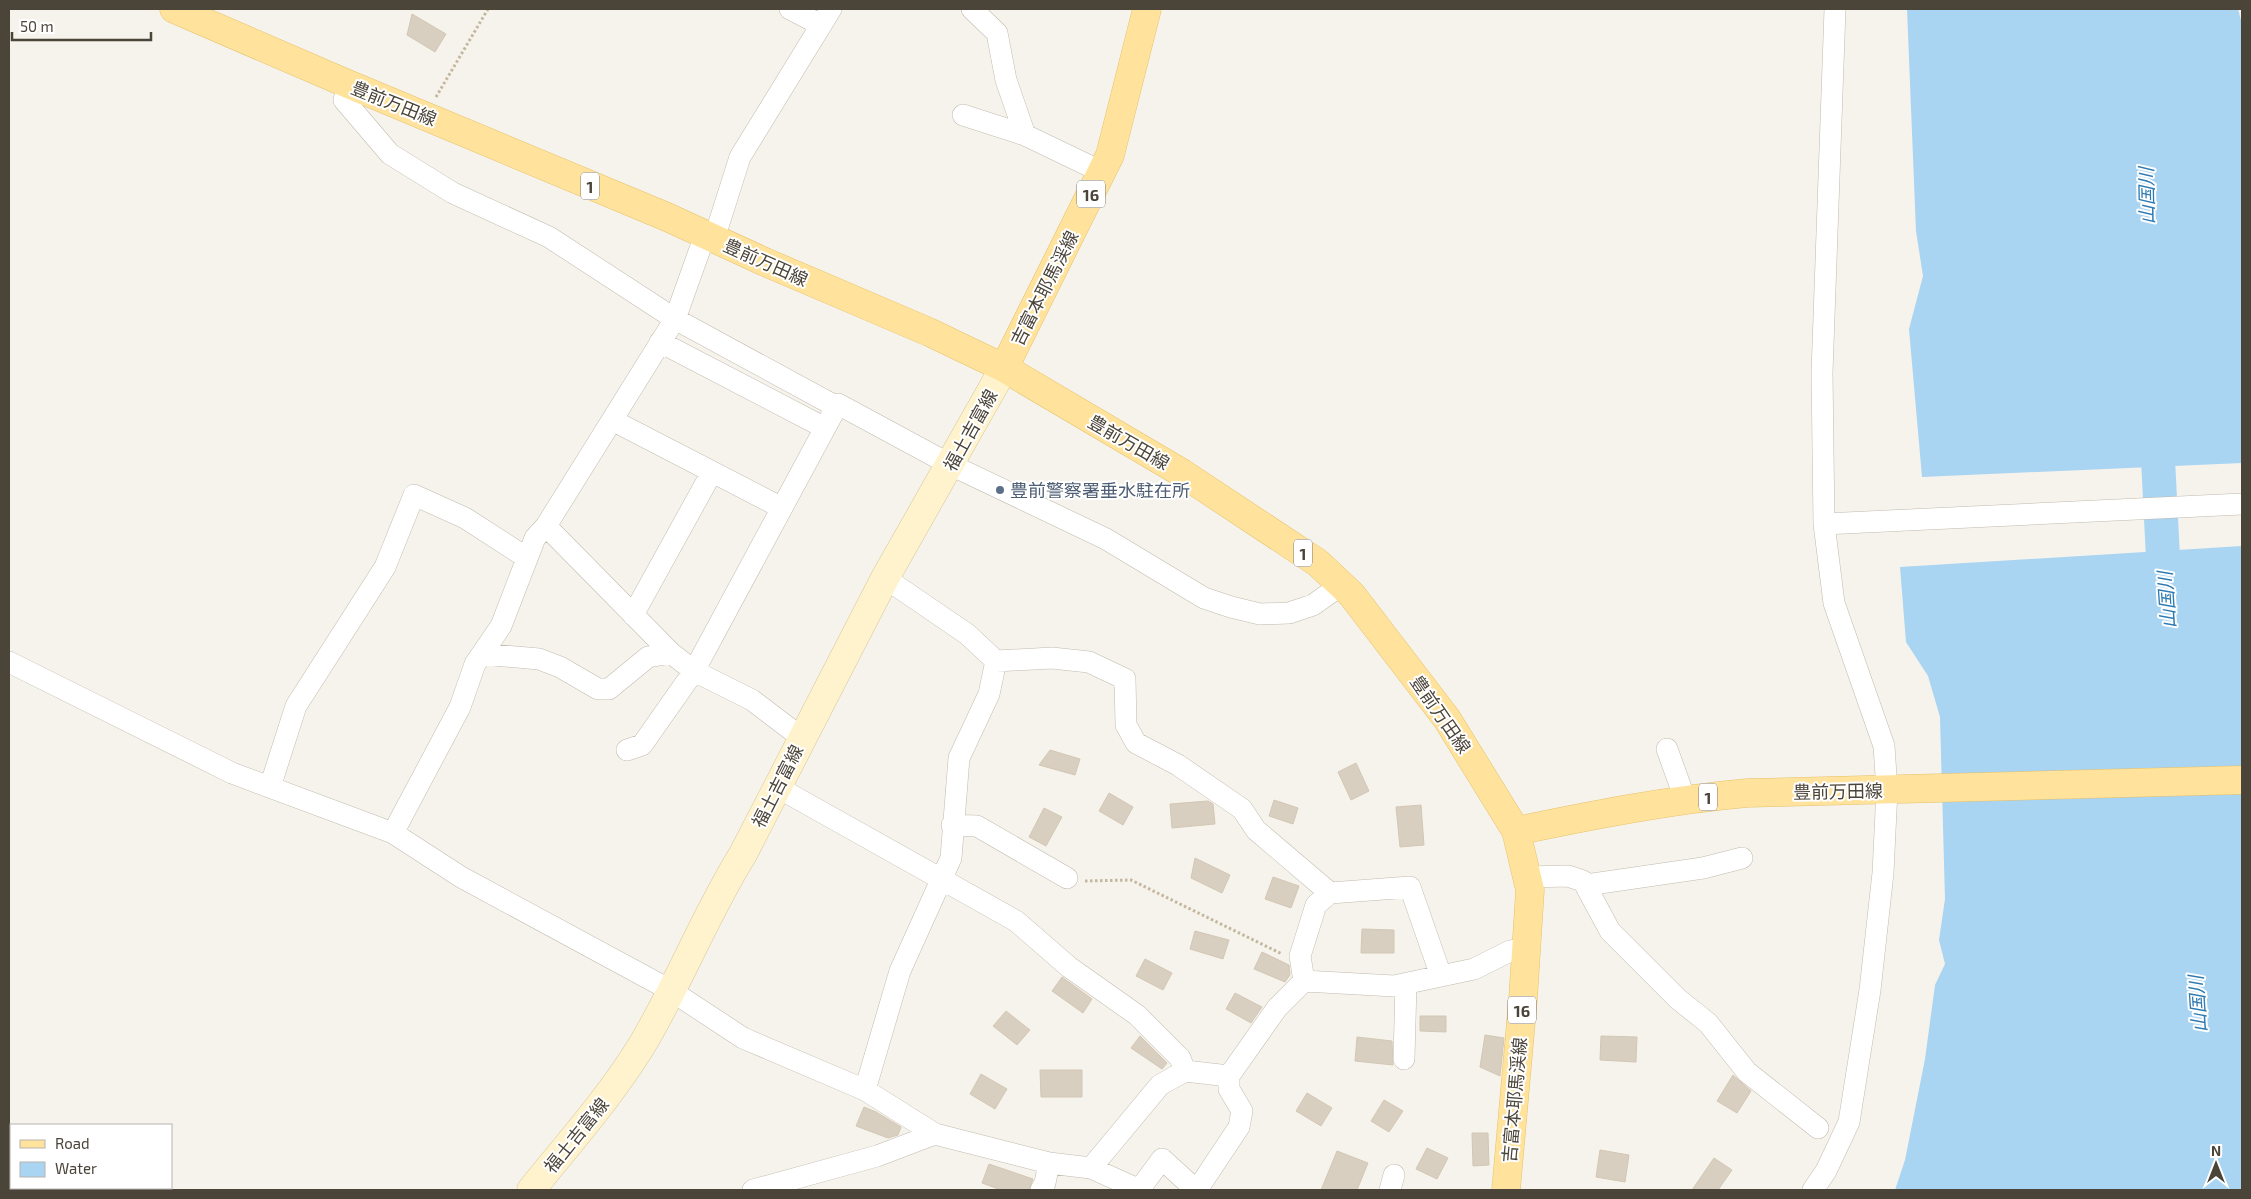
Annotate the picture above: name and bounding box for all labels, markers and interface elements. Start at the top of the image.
scale bar [12,10,151,42]
text: 50 m [20,17,54,35]
street label: 豊前万田線 [348,76,440,130]
water label: 山国川 [2134,165,2158,225]
road number: 1 [581,172,599,200]
road number: 16 [1077,180,1105,208]
street label: 吉富本耶馬渓線 [1006,227,1082,349]
street label: 豊前万田線 [720,234,812,290]
street label: 福土吉富線 [939,385,1001,475]
street label: 豊前万田線 [1085,410,1173,474]
place label: 豊前警察署垂水駐在所 [1010,479,1190,501]
marker: 豊前警察署垂水駐在所 [994,484,1006,496]
road number: 1 [1294,540,1312,566]
water label: 山国川 [2152,569,2179,629]
street label: 豊前万田線 [1406,671,1476,757]
street label: 福土吉富線 [747,741,807,831]
street label: 豊前万田線 [1793,779,1883,803]
road number: 1 [1699,784,1717,810]
water label: 山国川 [2183,973,2210,1033]
road number: 16 [1508,996,1536,1024]
street label: 吉富本耶馬渓線 [1498,1036,1530,1164]
street label: 福土吉富線 [539,1093,613,1177]
legend [10,1124,172,1189]
text: Road [55,1134,90,1152]
north arrow [2191,1139,2241,1189]
text: N [2211,1142,2221,1159]
text: Water [55,1159,97,1177]

